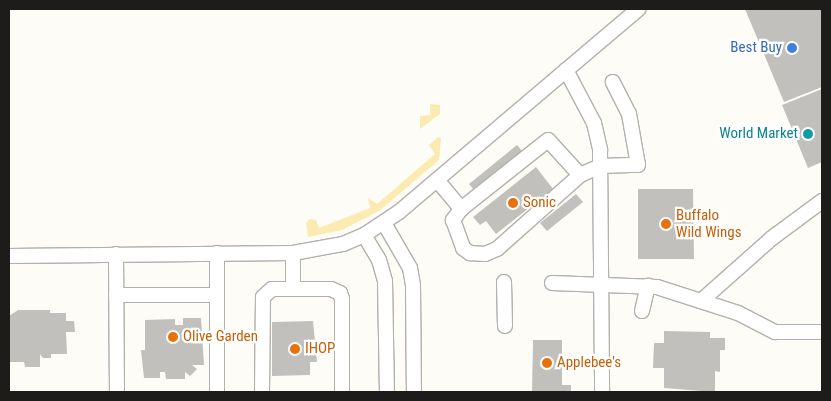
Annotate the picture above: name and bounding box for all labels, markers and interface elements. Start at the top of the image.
place label: Best Buy [730,39,782,57]
marker: Best Buy [786,42,798,54]
place label: World Market [719,125,798,143]
marker: World Market [802,128,814,140]
place label: Sonic [523,194,556,212]
marker: Sonic [507,197,519,209]
place label: Buffalo Wild Wings [676,206,742,241]
marker: Buffalo Wild Wings [660,218,672,230]
place label: Olive Garden [183,328,258,346]
marker: Olive Garden [167,331,179,343]
place label: IHOP [305,340,335,358]
marker: IHOP [289,343,301,355]
place label: Applebee's [557,354,621,372]
marker: Applebee's [541,357,553,369]

